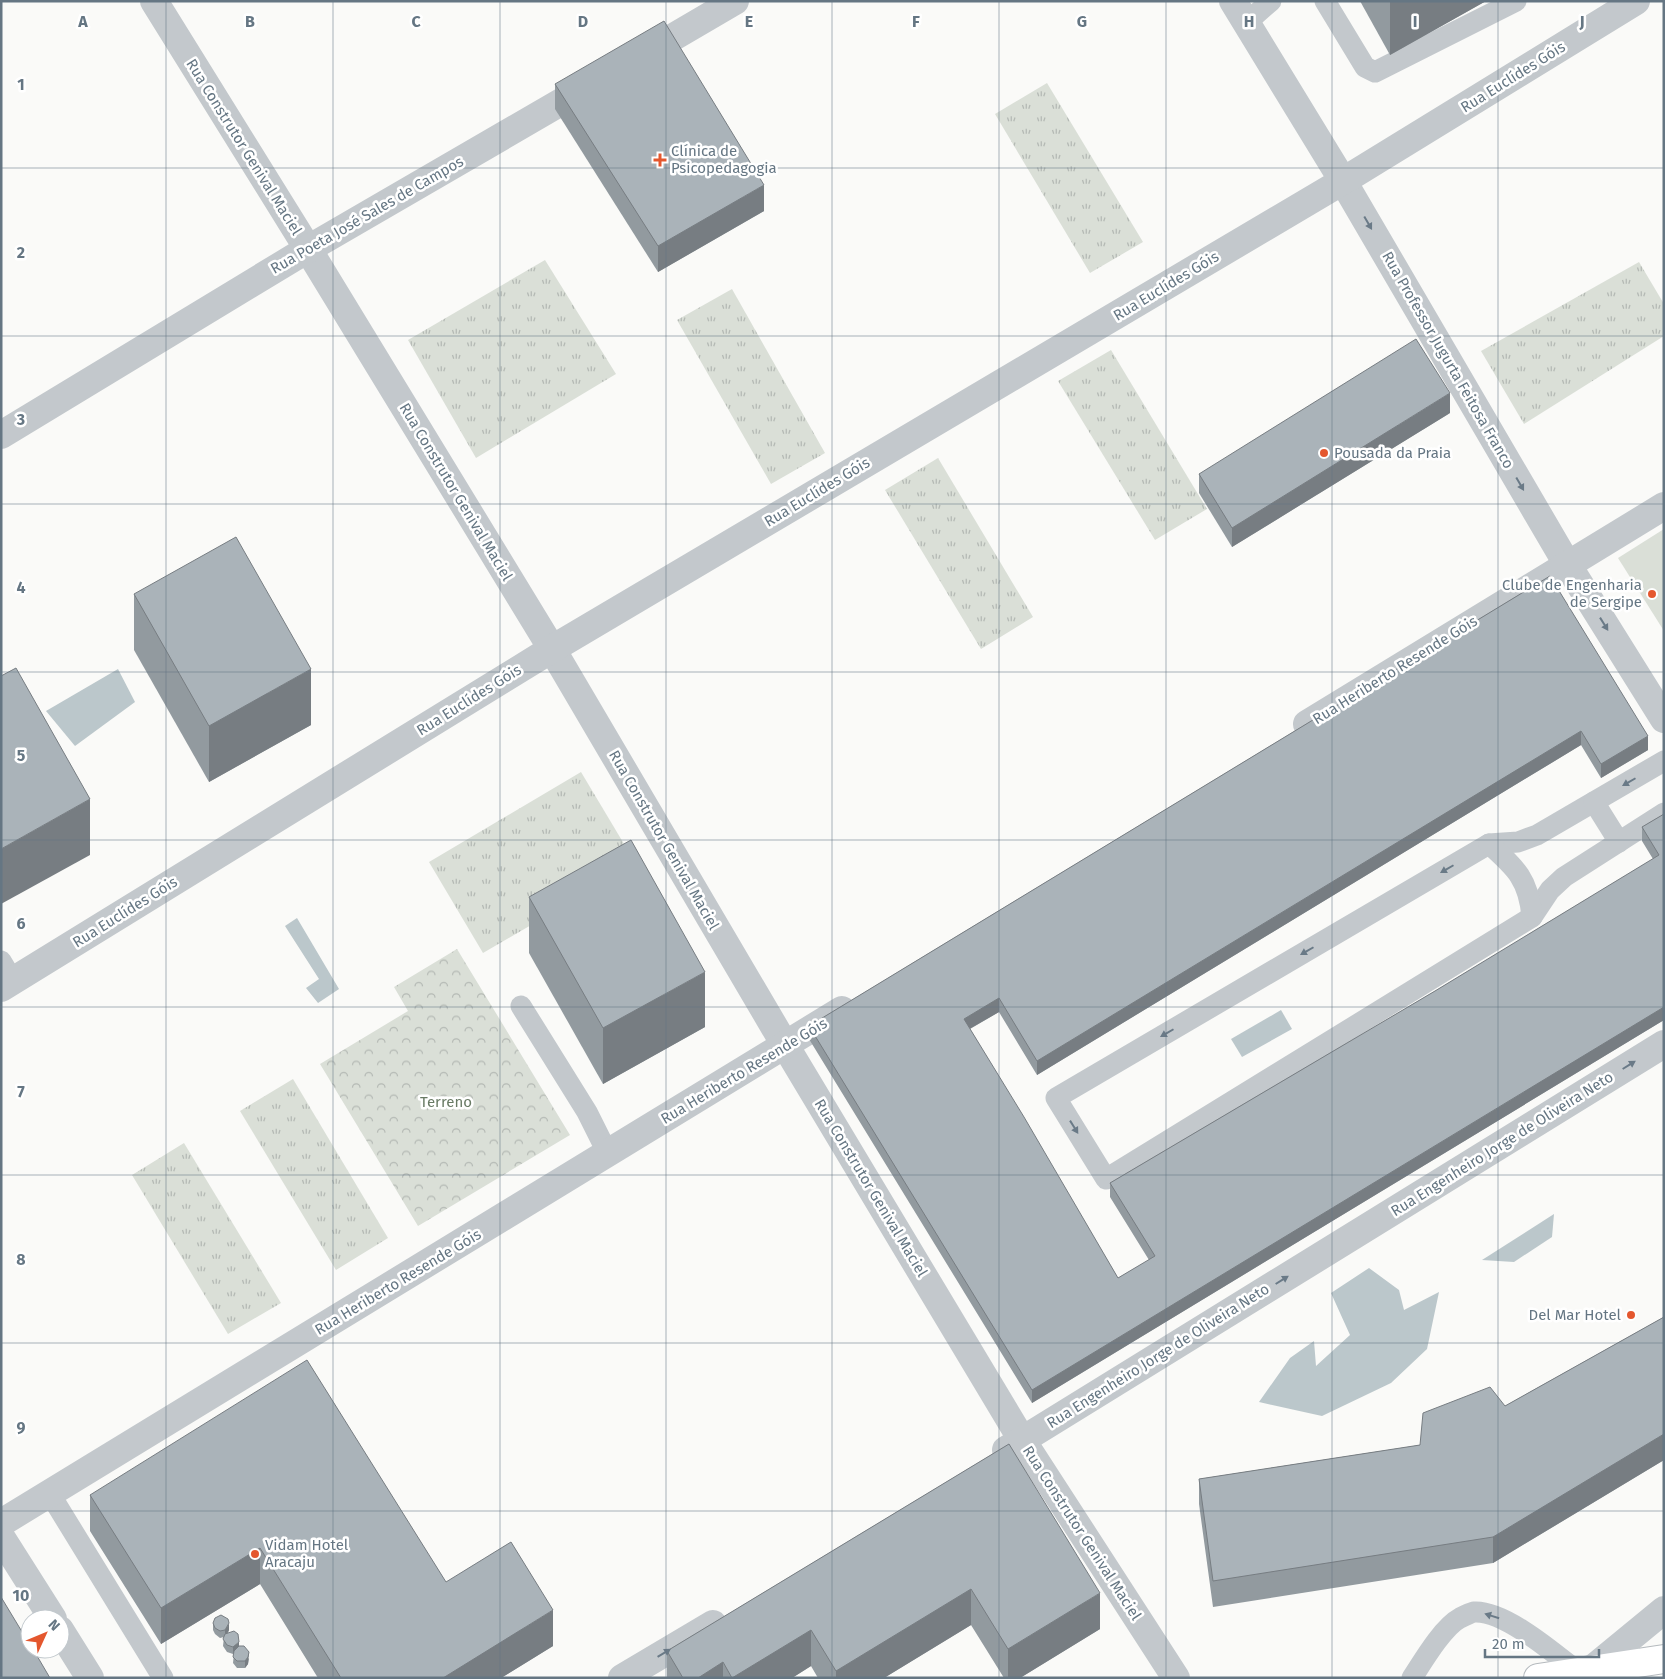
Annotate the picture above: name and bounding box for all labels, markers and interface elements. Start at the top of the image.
text: A [77,12,88,31]
text: B [245,12,255,31]
text: C [411,12,421,31]
text: D [578,12,588,31]
text: E [745,12,753,31]
text: F [912,12,920,31]
text: G [1077,12,1087,31]
text: H [1244,12,1254,31]
text: I [1413,12,1417,31]
text: J [1578,12,1585,31]
street label: Rua Euclídes Góis [1457,38,1569,116]
street label: Rua Construtor Genival Maciel [182,56,306,239]
text: 1 [17,75,25,94]
place label: Clínica de Psicopedagogia [671,142,777,177]
street label: Rua Poeta José Sales de Campos [267,152,467,278]
marker: Clínica de Psicopedagogia [653,153,667,167]
one-way arrow [1363,216,1372,230]
text: 2 [17,243,25,262]
street label: Rua Euclídes Góis [1110,247,1222,325]
street label: Rua Professor Jugurta Feitosa Franco [1378,248,1518,472]
street label: Rua Construtor Genival Maciel [396,400,517,585]
text: 3 [16,410,25,429]
place label: Pousada da Praia [1334,444,1451,462]
marker: Pousada da Praia [1318,447,1330,459]
street label: Rua Euclídes Góis [761,453,873,531]
one-way arrow [1516,478,1525,491]
place label: Clube de Engenharia de Sergipe [1502,576,1642,611]
text: 4 [16,578,26,597]
marker: Clube de Engenharia de Sergipe [1646,588,1658,600]
street label: Rua Heriberto Resende Góis [1309,612,1481,728]
one-way arrow [1599,617,1609,630]
street label: Rua Euclídes Góis [413,661,525,739]
text: 5 [17,746,26,765]
street label: Rua Construtor Genival Maciel [605,747,723,933]
one-way arrow [1622,777,1635,786]
one-way arrow [1440,864,1453,873]
street label: Rua Euclídes Góis [69,873,181,951]
text: 6 [16,914,26,933]
one-way arrow [1299,947,1314,955]
street label: Rua Heriberto Resende Góis [658,1014,830,1128]
one-way arrow [1160,1029,1173,1038]
one-way arrow [1622,1061,1635,1070]
street label: Rua Engenheiro Jorge de Oliveira Neto [1388,1068,1616,1220]
text: 7 [17,1082,25,1101]
park label: Terreno [420,1093,472,1111]
street label: Rua Construtor Genival Maciel [811,1096,932,1281]
one-way arrow [1070,1121,1079,1134]
street label: Rua Heriberto Resende Góis [312,1225,484,1339]
text: 8 [16,1250,26,1269]
one-way arrow [1276,1275,1289,1284]
street label: Rua Engenheiro Jorge de Oliveira Neto [1044,1280,1272,1432]
place label: Del Mar Hotel [1528,1306,1622,1324]
marker: Del Mar Hotel [1625,1309,1637,1321]
text: 9 [17,1418,26,1437]
street label: Rua Construtor Genival Maciel [1019,1442,1145,1624]
place label: Vidam Hotel Aracaju [265,1536,349,1571]
marker: Vidam Hotel Aracaju [249,1548,261,1560]
text: 10 [13,1586,29,1605]
north arrow [20,1609,70,1659]
one-way arrow [1485,1612,1500,1620]
text: N [45,1616,63,1635]
scale bar [1485,1626,1599,1658]
text: 20 m [1492,1635,1525,1653]
one-way arrow [657,1648,670,1657]

